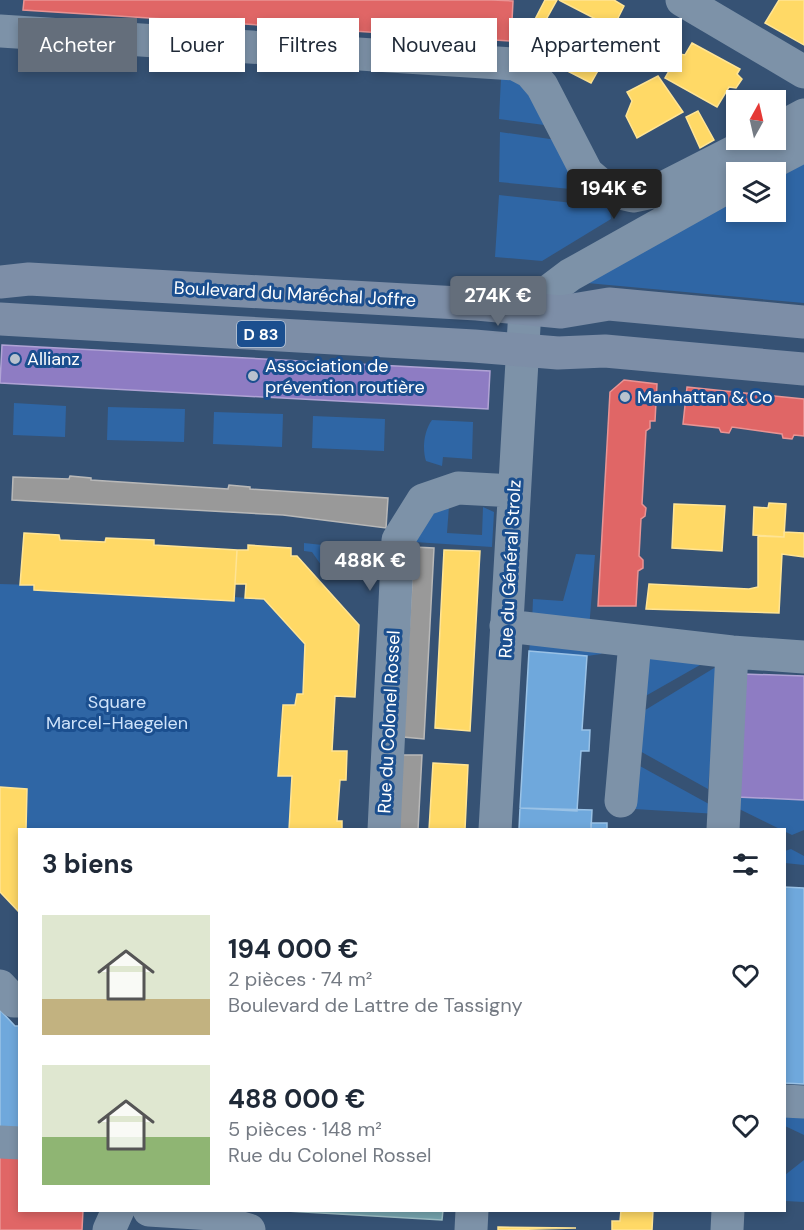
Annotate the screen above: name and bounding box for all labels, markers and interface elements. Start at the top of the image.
chip: Acheter [18,18,137,72]
chip: Louer [149,18,245,72]
chip: Filtres [257,18,359,72]
chip: Nouveau [371,18,497,72]
chip: Appartement [509,18,682,72]
north arrow [726,90,786,150]
map controls [726,90,786,222]
button: layers [726,162,786,222]
pin: 194K € [565,169,663,220]
text: 194K € [581,175,647,201]
street label: Boulevard du Maréchal Joffre [173,276,417,312]
pin: 274K € [449,276,547,327]
text: 274K € [464,282,532,308]
road number: D 83 [237,321,285,347]
place label: Allianz [27,347,80,371]
marker: Allianz [8,352,22,366]
place label: Association de prévention routière [265,354,425,399]
marker: Association de prévention routière [246,369,260,383]
place label: Manhattan & Co [637,385,773,409]
marker: Manhattan & Co [618,390,632,404]
street label: Rue du Général Strolz [493,479,527,659]
pin: 488K € [321,541,419,592]
text: 488K € [334,547,406,573]
street label: Rue du Colonel Rossel [372,630,406,814]
park label: Square Marcel-Haegelen [46,690,188,735]
text: 3 biens [42,847,133,881]
icon: filters [729,848,762,881]
text: 194 000 € [228,932,359,966]
icon: home [90,939,162,1011]
icon: heart [729,959,762,992]
text: 2 pièces · 74 m² [228,966,372,992]
text: Boulevard de Lattre de Tassigny [228,992,523,1018]
text: 488 000 € [228,1082,366,1116]
icon: home [90,1089,162,1161]
icon: heart [729,1109,762,1142]
text: 5 pièces · 148 m² [228,1116,382,1142]
text: Rue du Colonel Rossel [228,1142,432,1168]

